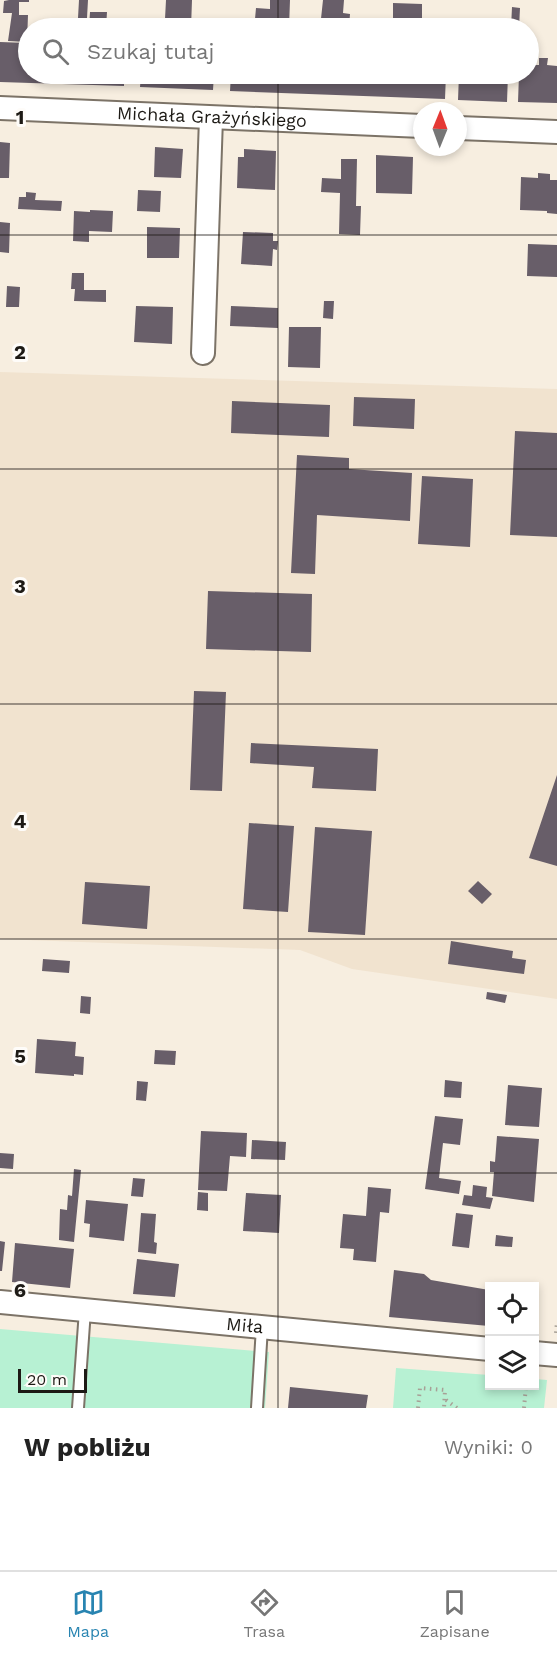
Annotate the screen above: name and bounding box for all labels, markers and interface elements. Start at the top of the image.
search box [18,18,539,84]
icon: search [39,35,72,68]
text: Szukaj tutaj [87,39,214,64]
street label: Michała Grażyńskiego [116,102,307,131]
north arrow [413,102,467,156]
text: 1 [16,105,24,129]
text: 2 [14,340,26,364]
text: 3 [14,574,26,598]
text: 4 [14,809,27,833]
text: 5 [14,1044,26,1068]
text: 6 [14,1278,26,1302]
map controls [485,1282,539,1390]
button: locate [485,1282,539,1336]
street label: Miła [225,1313,264,1337]
button: layers [485,1336,539,1390]
scale bar [18,1366,87,1394]
text: 20 m [27,1370,67,1389]
text: W pobliżu [24,1432,151,1462]
text: Wyniki: 0 [444,1435,533,1459]
tab: Mapa [67,1586,109,1641]
tab: Trasa [244,1586,285,1641]
tab: Zapisane [420,1586,490,1641]

